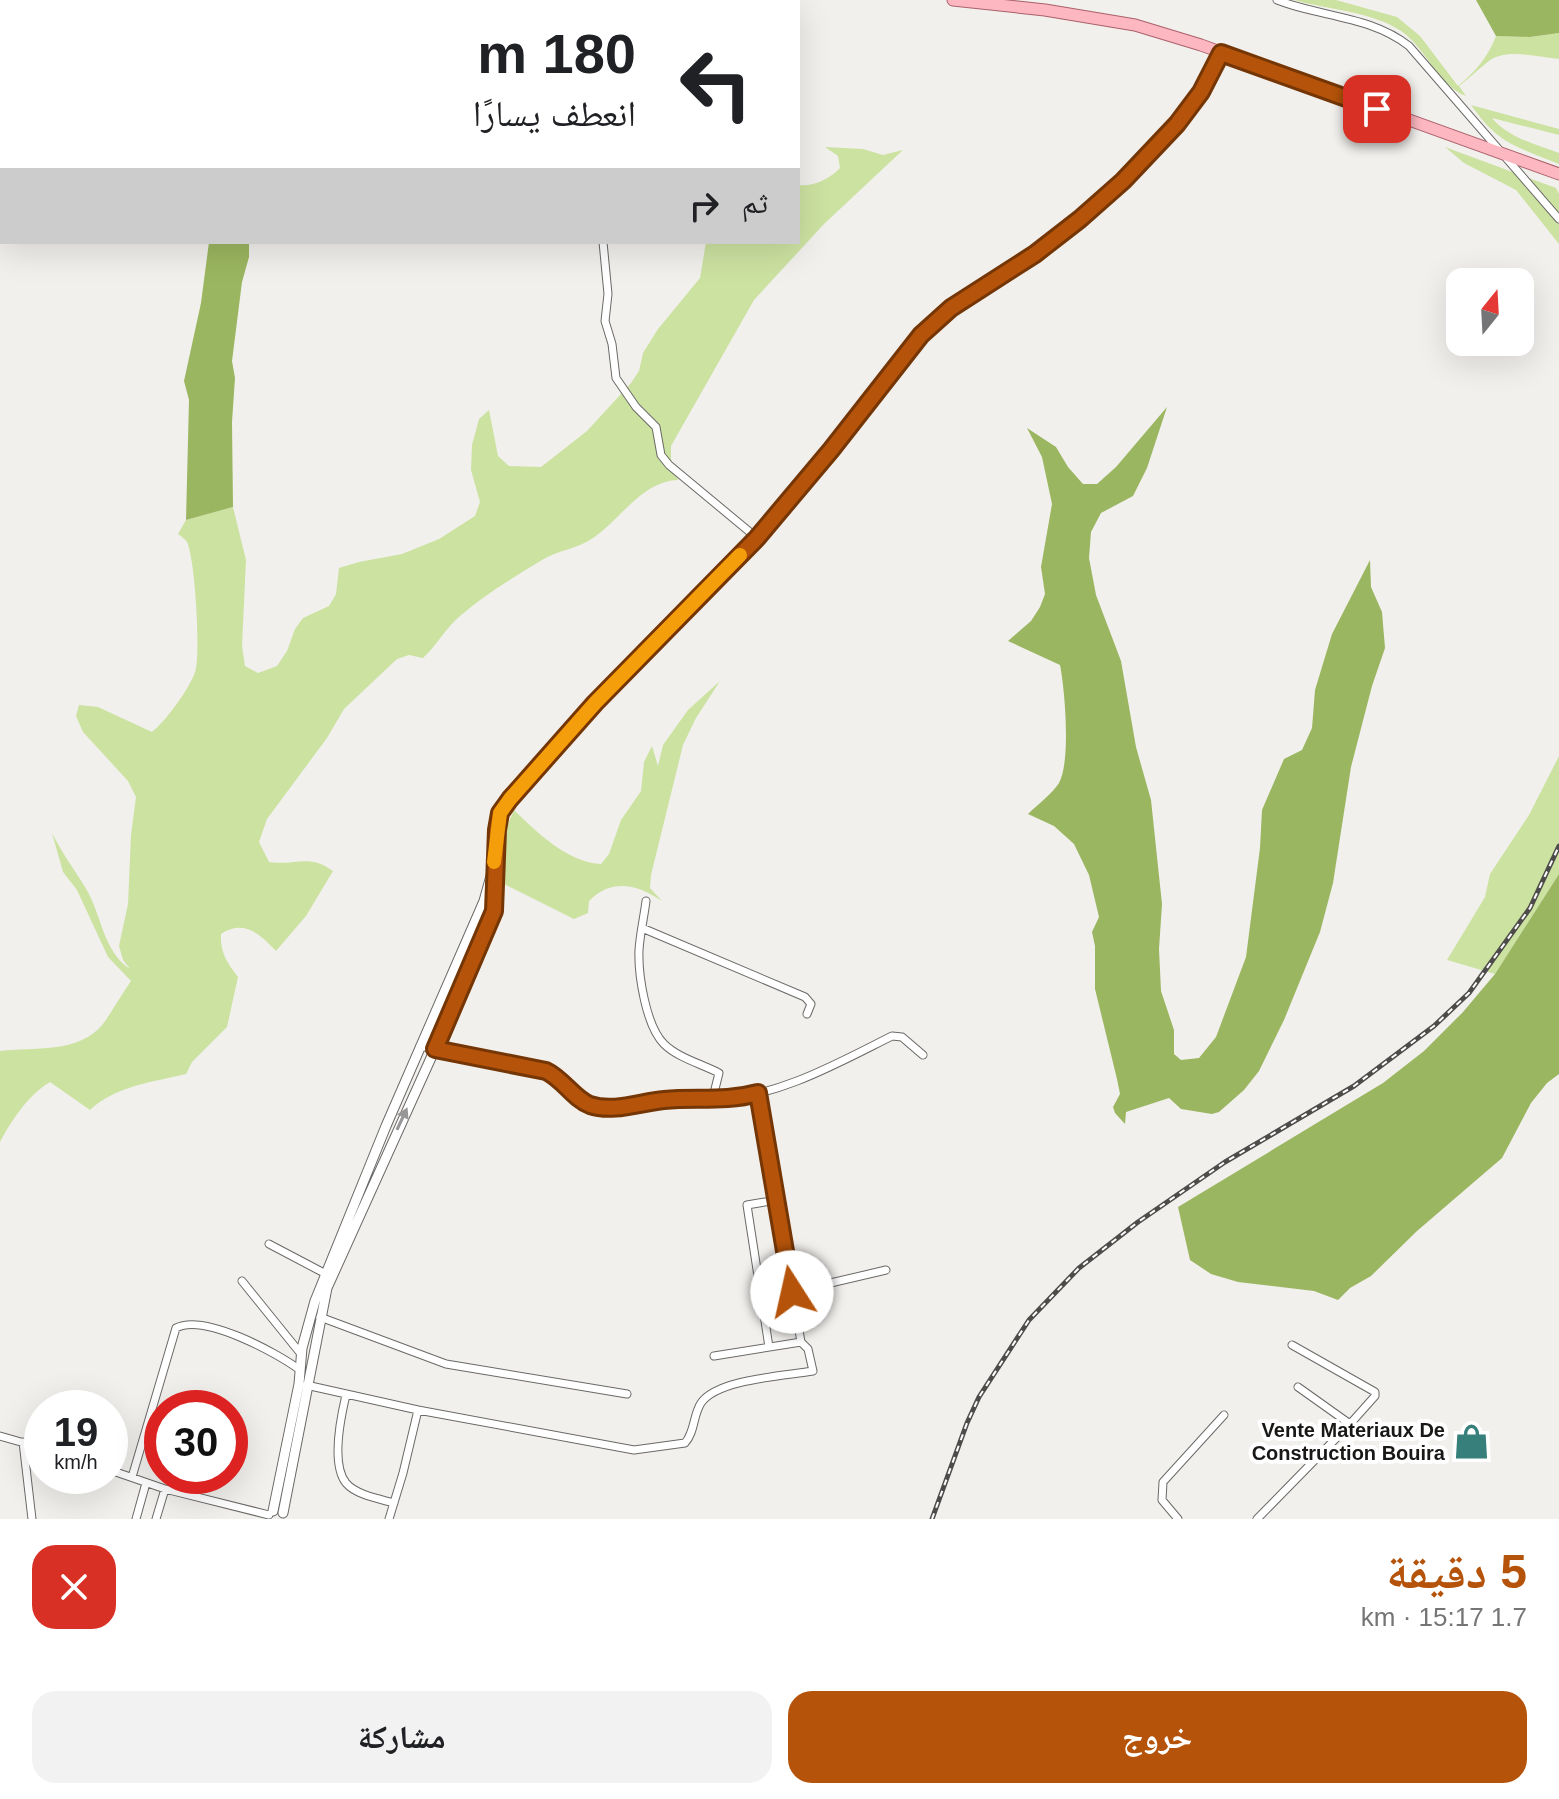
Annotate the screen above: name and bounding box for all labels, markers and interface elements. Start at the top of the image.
text: 180 m [477,22,636,85]
icon: left [664,32,768,136]
pin [1343,75,1411,143]
icon: arrive [1355,87,1399,131]
text: انعطف يسارًا [473,93,636,134]
icon: right [682,184,726,228]
text: ثم [742,186,768,219]
north arrow [1446,268,1534,356]
map controls [1446,268,1534,356]
one-way arrow [395,1107,409,1131]
position arrow [750,1250,834,1334]
speed limit sign: 30 [144,1390,248,1494]
text: 19 [54,1410,98,1454]
place label: Vente Materiaux De Construction Bouira [1252,1419,1446,1464]
shop icon: Vente Materiaux De Construction Bouira [1452,1422,1490,1460]
text: km/h [54,1451,98,1473]
button: close [32,1545,116,1629]
text: 5 دقيقة [1386,1545,1527,1598]
text: 1.7 km · 15:17 [1361,1602,1527,1632]
button: مشاركة [32,1691,772,1783]
button: خروج [788,1691,1527,1783]

